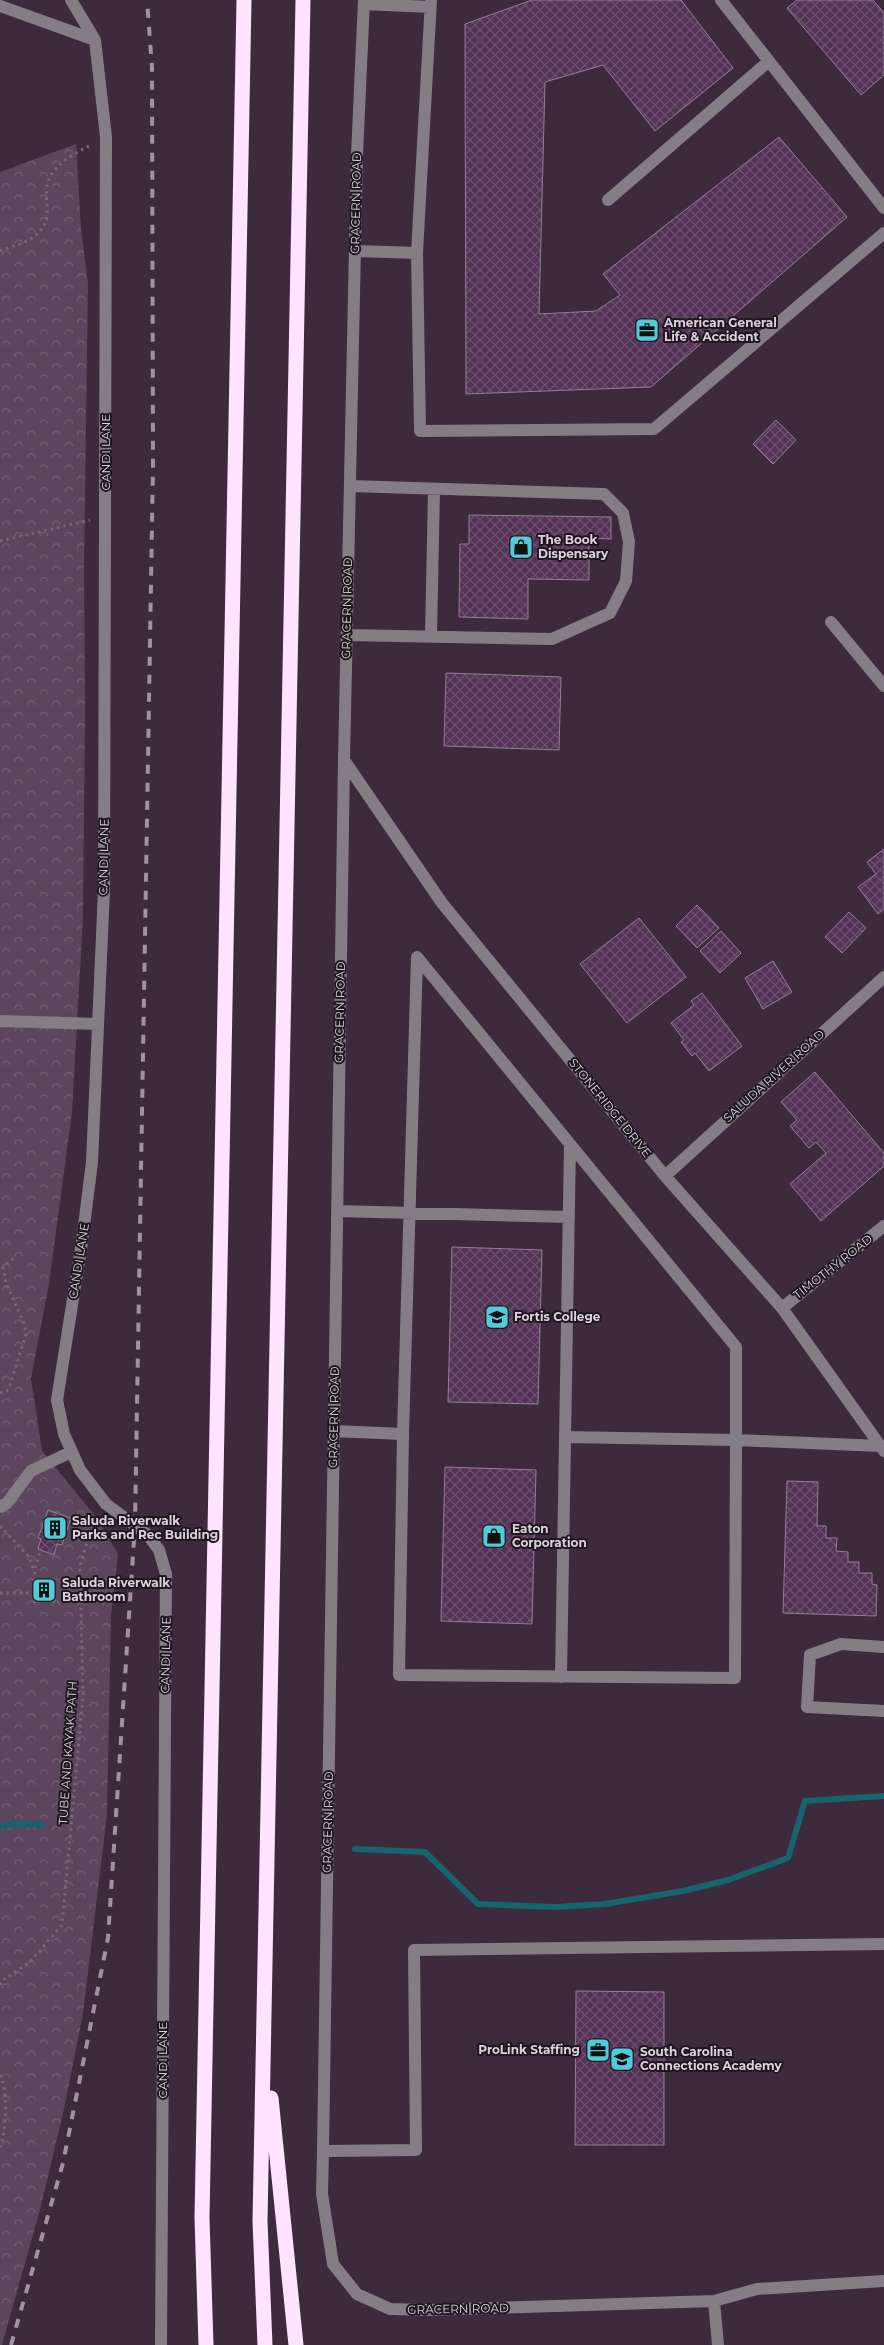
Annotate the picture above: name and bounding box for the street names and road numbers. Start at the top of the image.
street label: GRACERN ROAD [347,152,364,254]
street label: CANDI LANE [98,414,113,490]
street label: GRACERN ROAD [338,557,355,659]
street label: CANDI LANE [95,818,112,896]
street label: GRACERN ROAD [331,961,348,1063]
street label: SALUDA RIVER ROAD [720,1026,828,1125]
street label: STONERIDGE DRIVE [566,1055,655,1160]
street label: CANDI LANE [65,1222,92,1300]
street label: TIMOTHY ROAD [790,1231,875,1302]
street label: GRACERN ROAD [325,1366,342,1468]
street label: CANDI LANE [157,1616,174,1694]
street label: TUBE AND KAYAK PATH [55,1680,80,1825]
street label: GRACERN ROAD [319,1771,336,1873]
street label: CANDI LANE [155,2022,170,2098]
street label: GRACERN ROAD [407,2300,509,2317]

